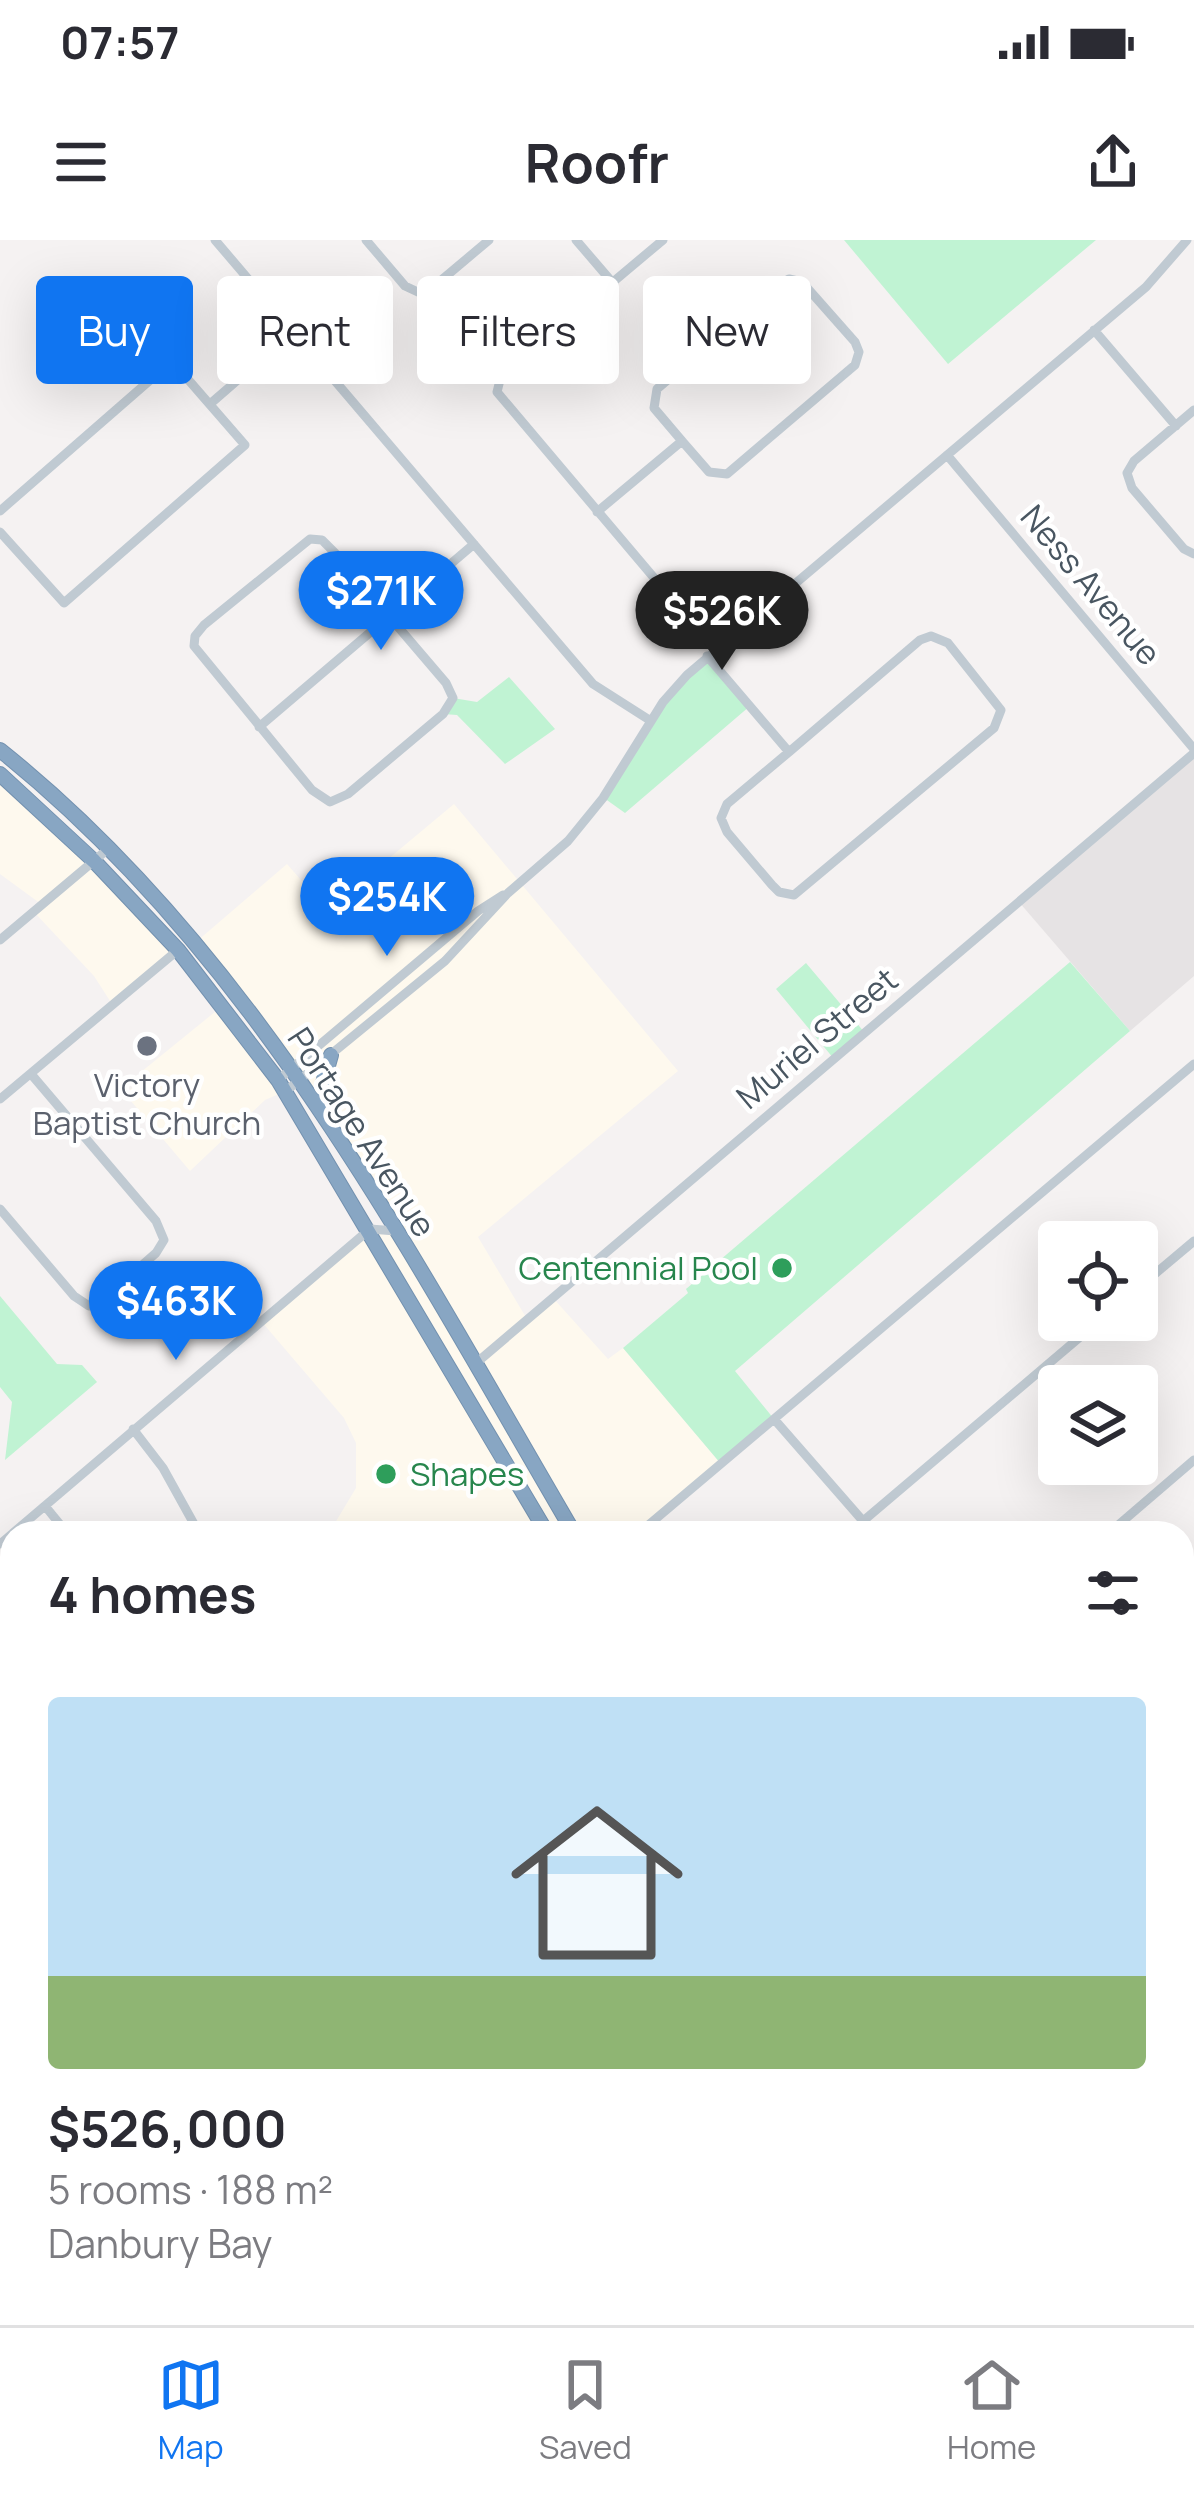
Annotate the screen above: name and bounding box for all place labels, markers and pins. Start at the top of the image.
pin: $271K [297,551,465,653]
pin: $526K [638,571,806,673]
pin: $254K [303,857,471,959]
marker: Victory Baptist Church [134,1033,160,1059]
place label: Victory Baptist Church [33,1062,261,1145]
place label: Centennial Pool [519,1245,758,1290]
marker: Centennial Pool [769,1255,795,1281]
pin: $463K [92,1261,260,1363]
place label: Shapes [410,1451,524,1496]
marker: Shapes [373,1461,399,1487]

